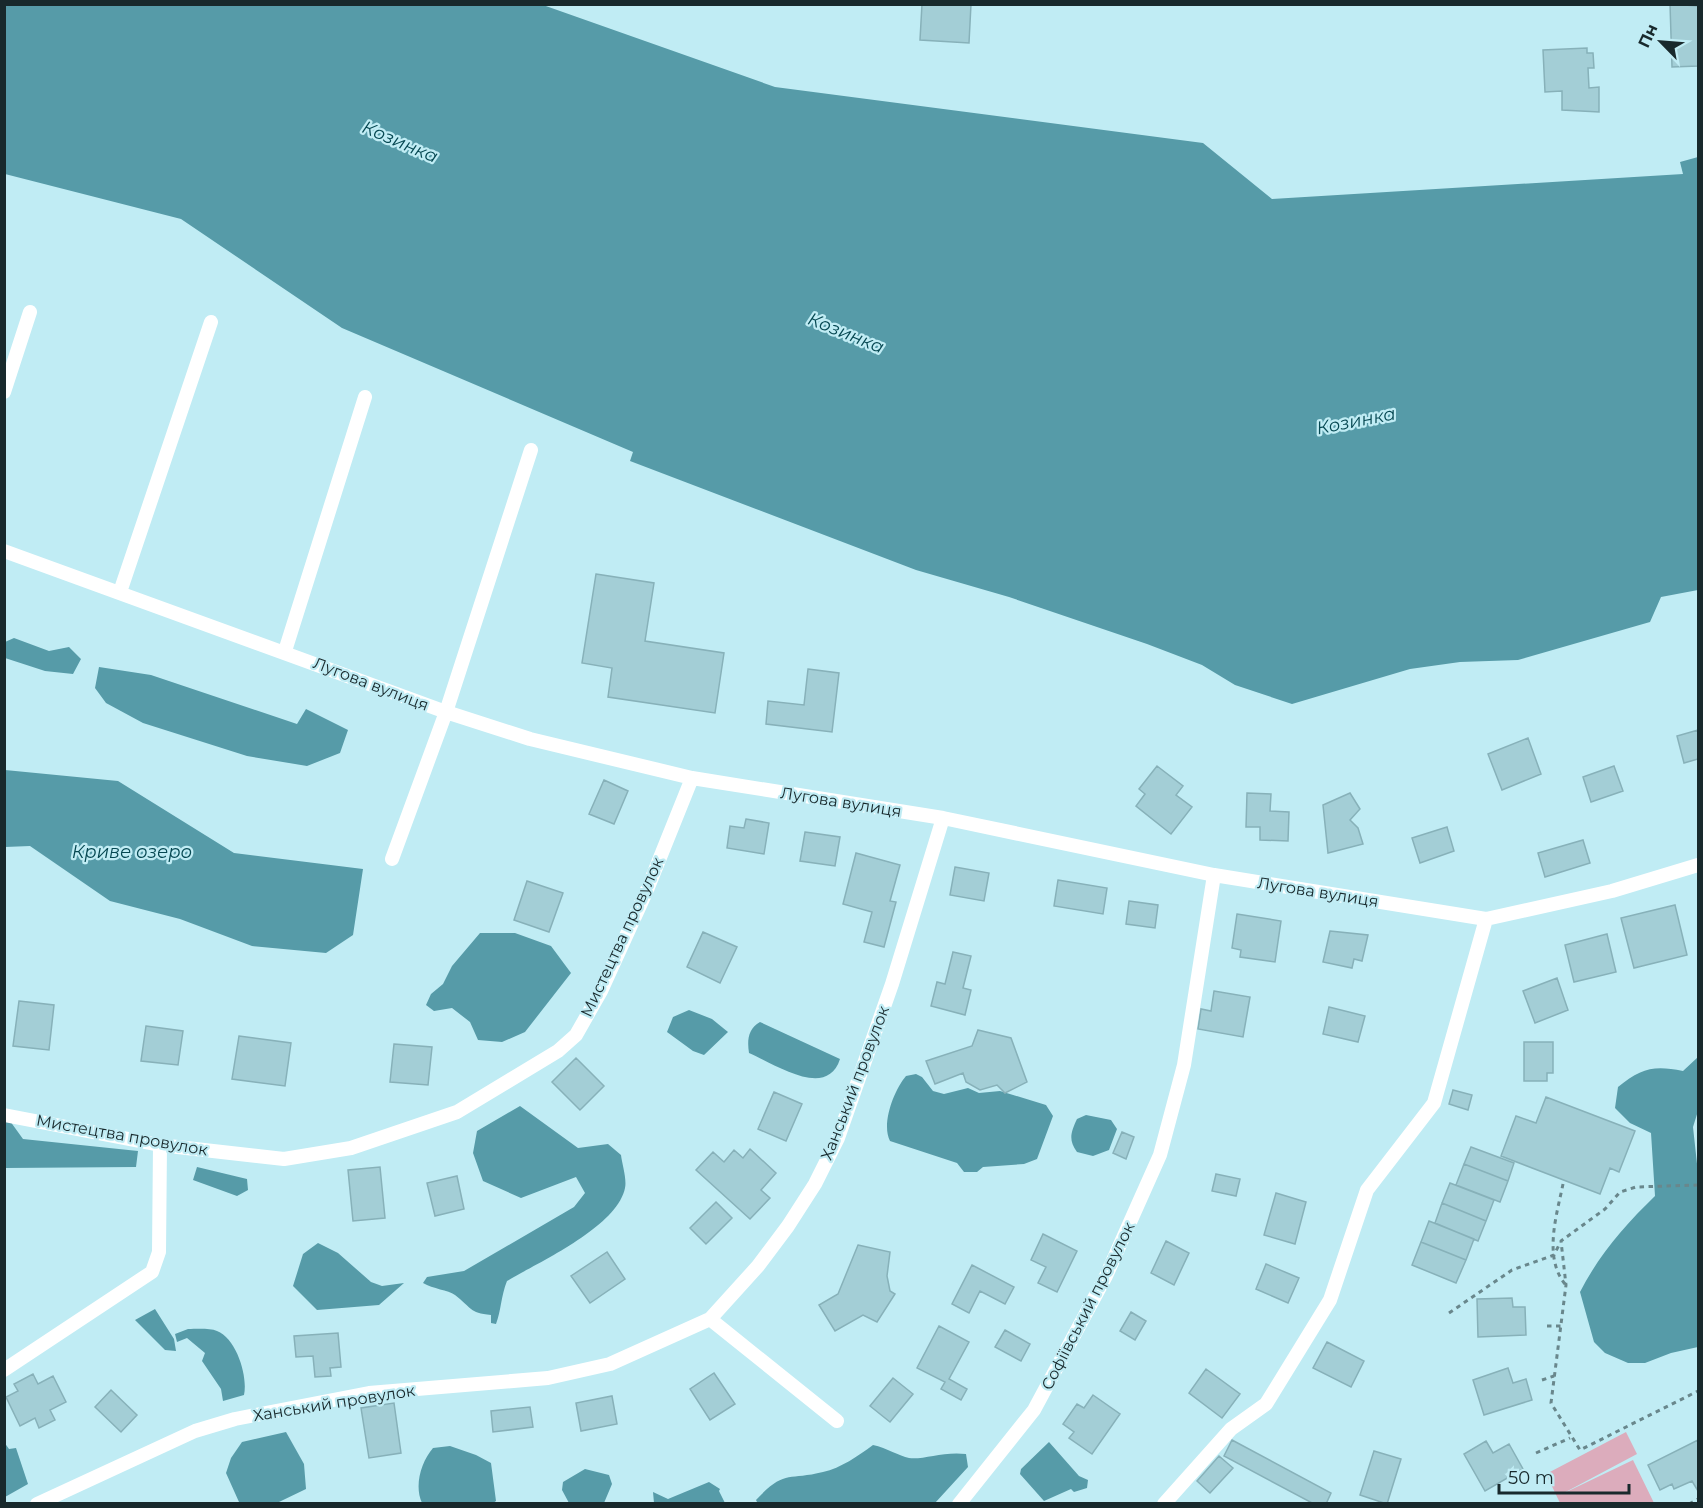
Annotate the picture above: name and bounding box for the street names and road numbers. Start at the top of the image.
street label: Лугова вулиця [311,653,431,715]
street label: Лугова вулиця [779,783,903,821]
street label: Мистецтва провулок [577,854,668,1020]
street label: Лугова вулиця [1256,873,1380,911]
street label: Ханський провулок [817,1003,893,1163]
street label: Мистецтва провулок [35,1111,210,1160]
street label: Софіївський провулок [1037,1218,1139,1393]
street label: Ханський провулок [252,1381,417,1425]

